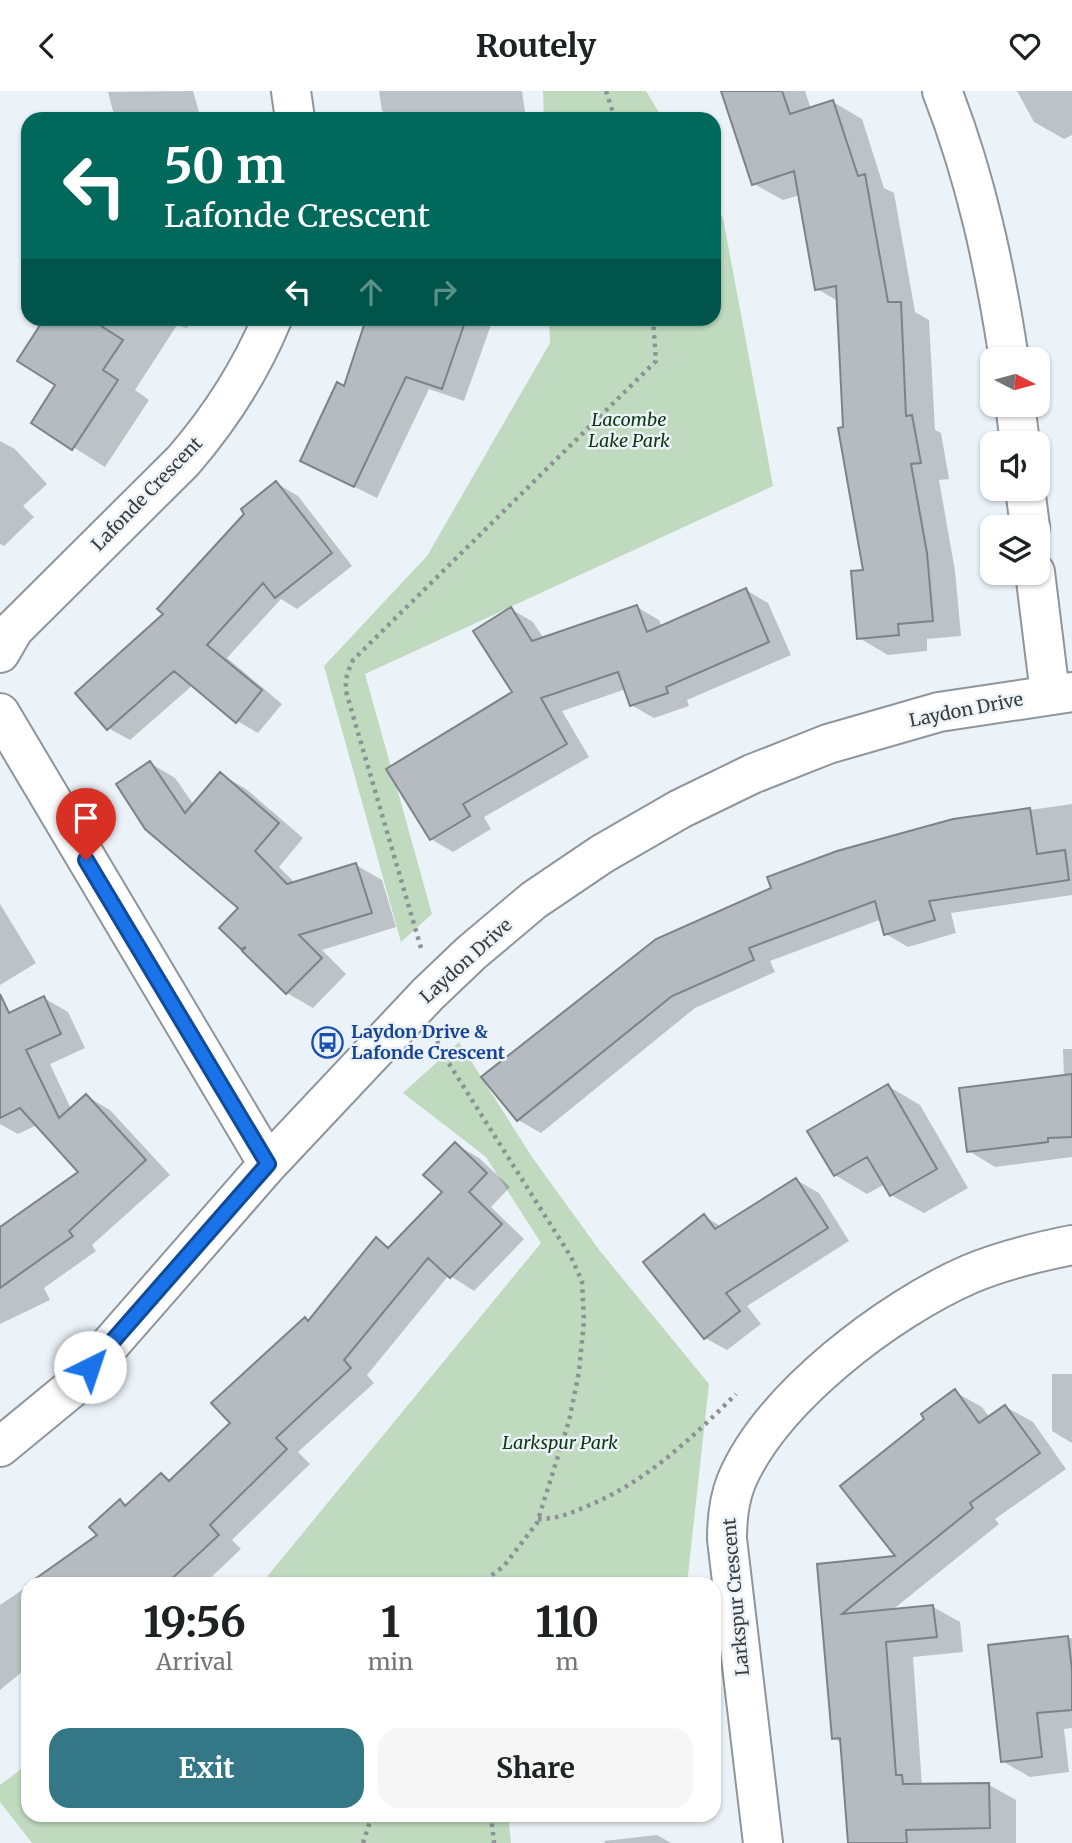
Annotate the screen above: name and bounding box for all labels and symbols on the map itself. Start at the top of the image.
north arrow [980,347,1050,417]
park label: Lacombe Lake Park [588,408,670,452]
street label: Lafonde Crescent [86,432,207,555]
street label: Laydon Drive [907,687,1025,732]
pin [56,788,116,860]
street label: Laydon Drive [415,913,516,1008]
place label: Laydon Drive & Lafonde Crescent [351,1020,506,1064]
bus stop icon: Laydon Drive & Lafonde Crescent [311,1025,345,1059]
position arrow [53,1330,127,1404]
park label: Larkspur Park [502,1431,618,1454]
street label: Larkspur Crescent [717,1517,754,1677]

